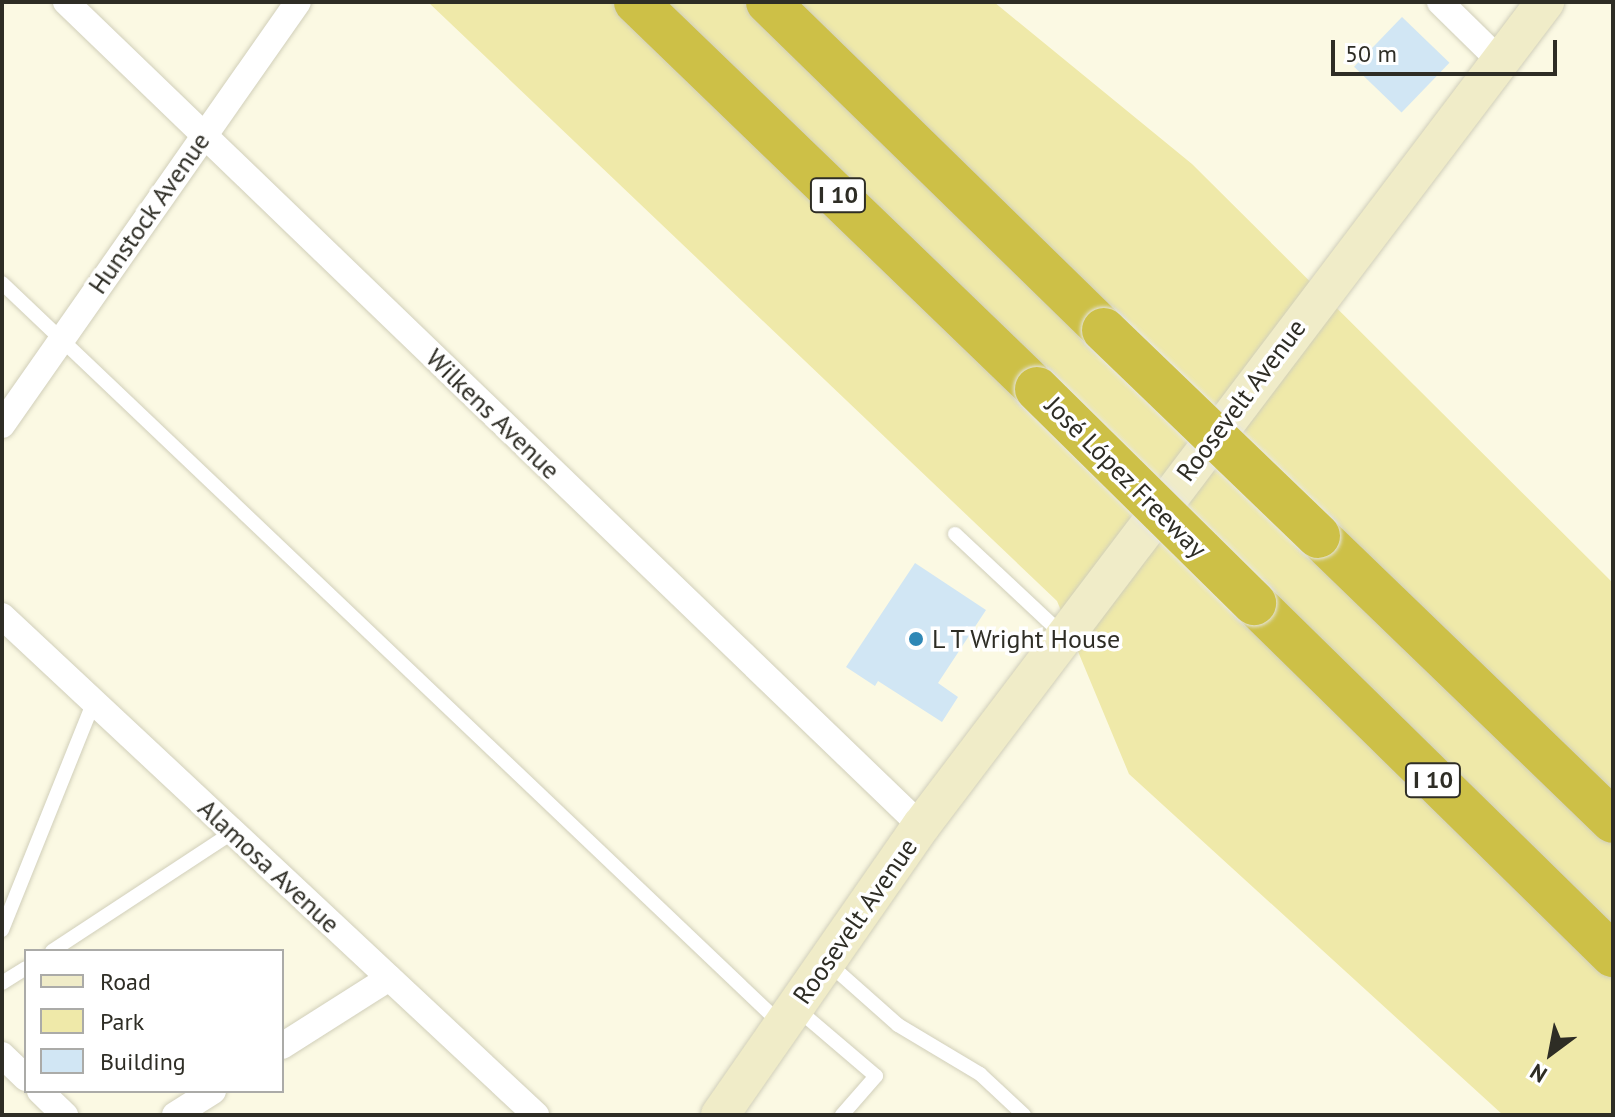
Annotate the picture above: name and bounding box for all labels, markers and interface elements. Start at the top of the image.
scale bar [1335,24,1561,74]
text: 50 m [1345,38,1397,69]
street label: Hunstock Avenue [81,126,217,300]
road number: I 10 [808,175,868,215]
street label: Roosevelt Avenue [1170,312,1312,488]
street label: Wilkens Avenue [419,342,567,486]
street label: José López Freeway [1039,390,1213,564]
place label: L T Wright House [932,623,1124,655]
marker: L T Wright House [907,630,925,648]
road number: I 10 [1403,760,1463,800]
street label: Alamosa Avenue [192,792,346,940]
street label: Roosevelt Avenue [786,832,924,1010]
legend [24,949,284,1093]
text: Road [100,966,151,997]
text: Park [100,1006,144,1037]
north arrow [1511,1013,1591,1093]
text: Building [100,1046,186,1077]
text: N [1525,1058,1552,1089]

